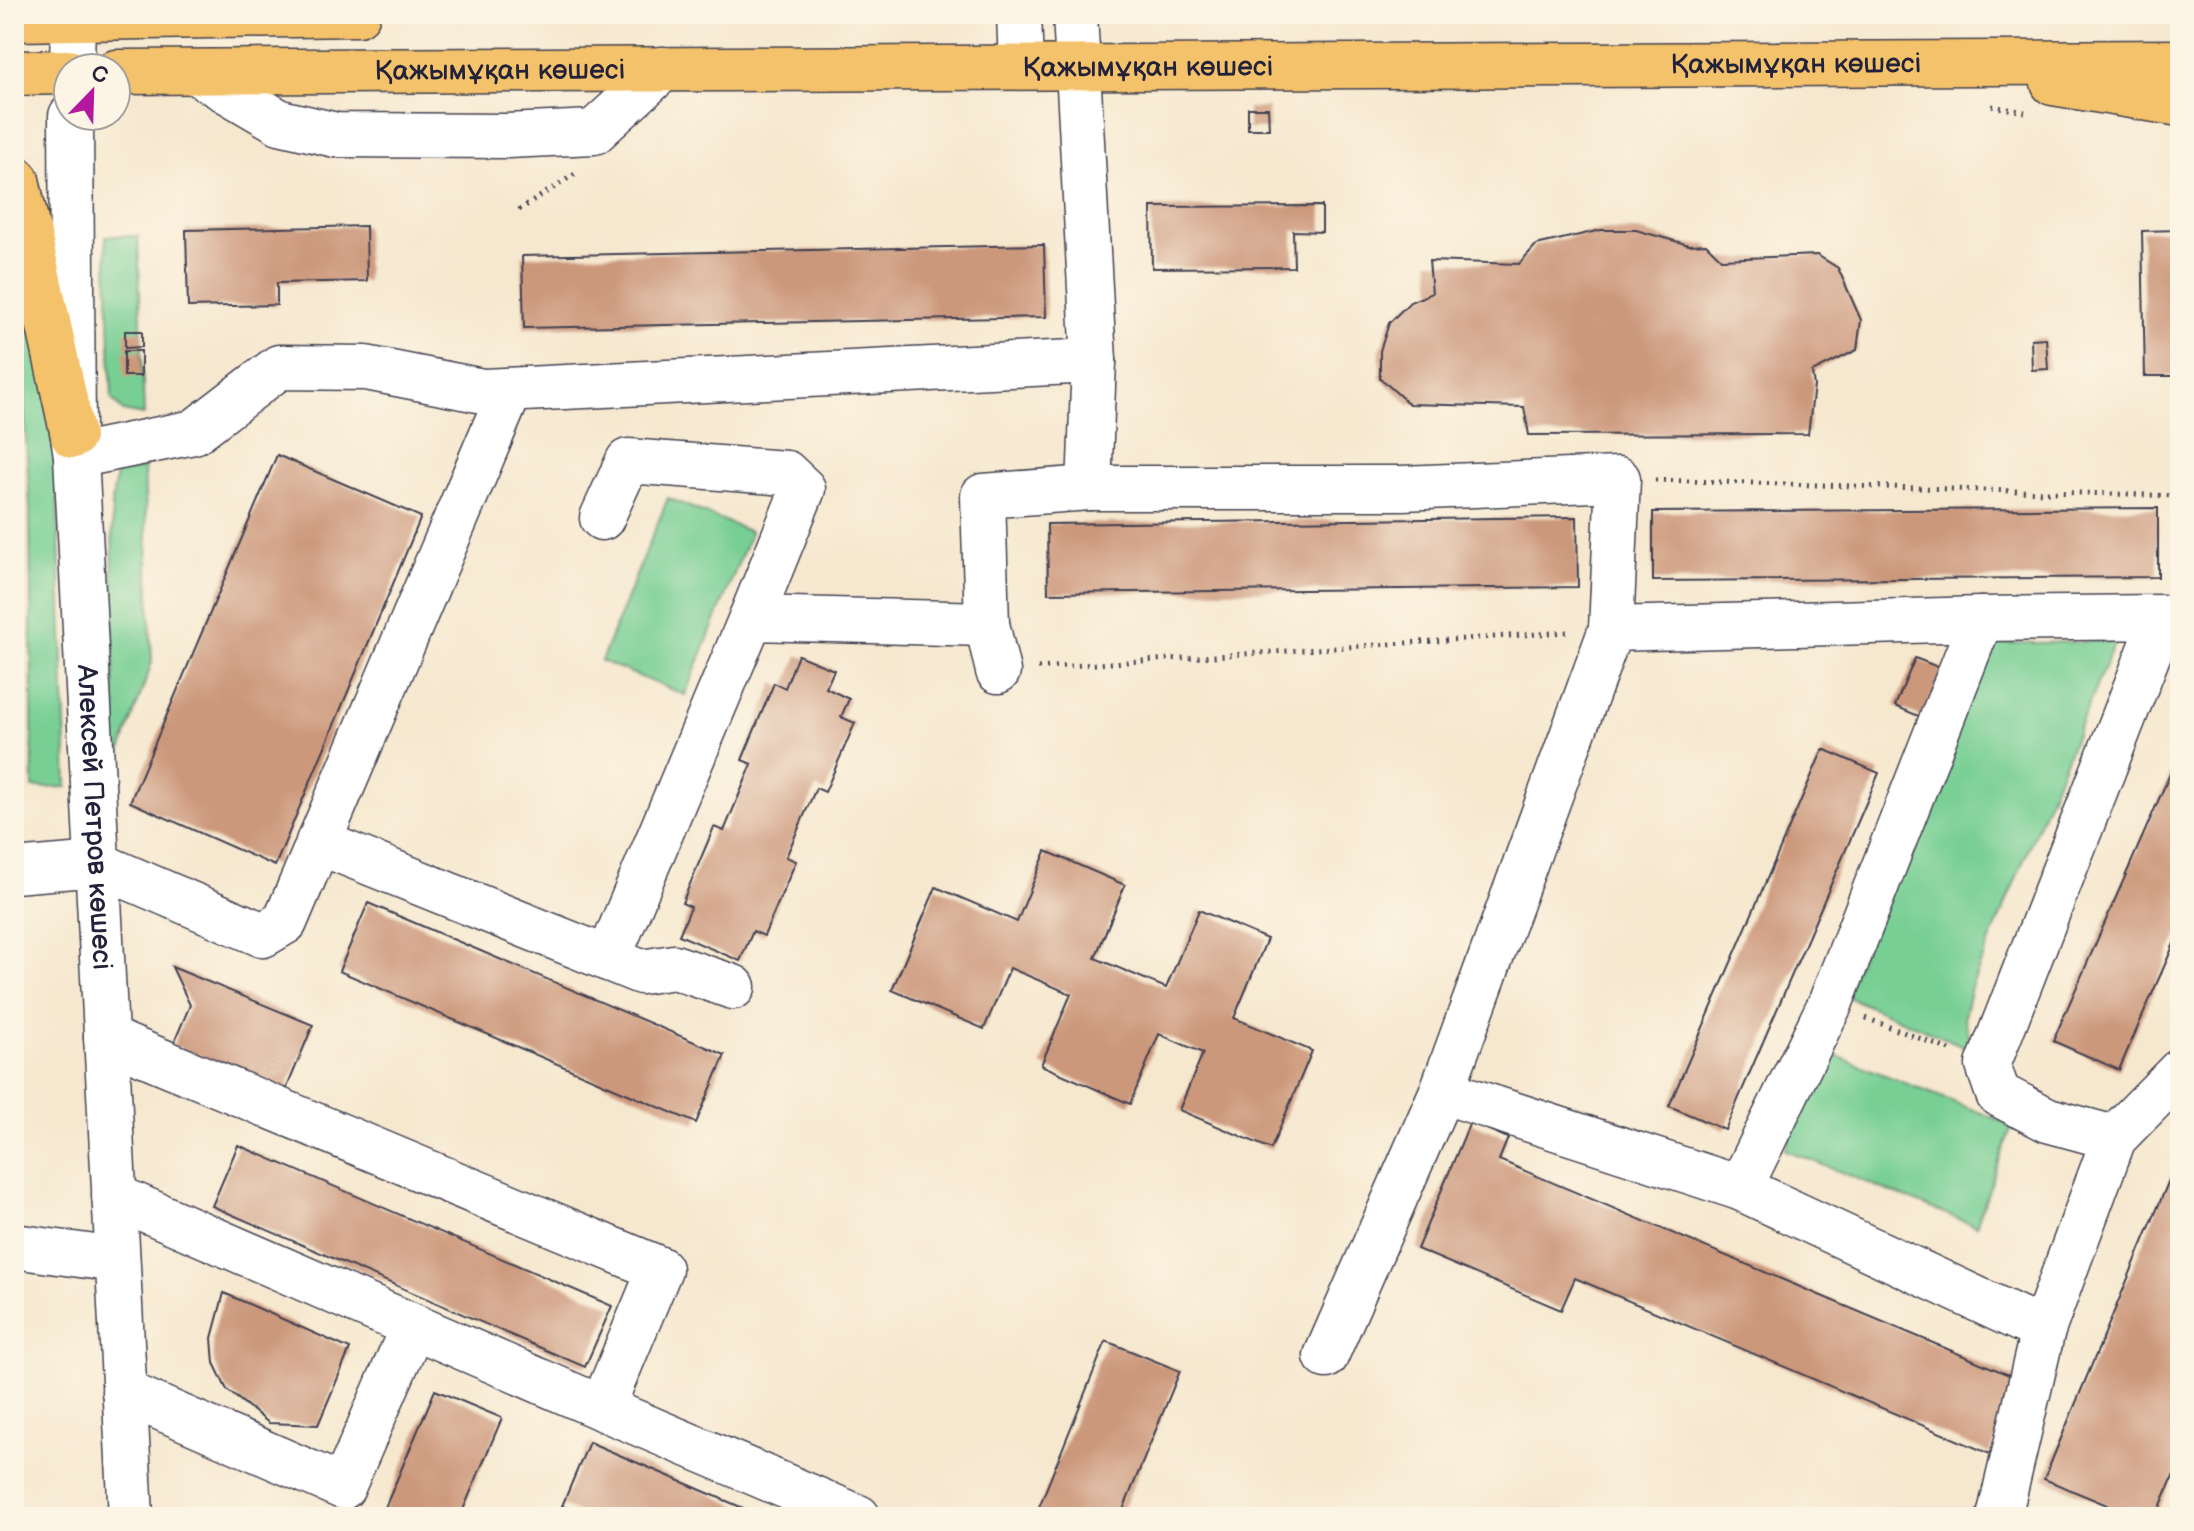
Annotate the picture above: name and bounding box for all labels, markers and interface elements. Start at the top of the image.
street label: Қажымұқан көшесі [1670,47,1921,81]
street label: Қажымұқан көшесі [1022,50,1273,84]
north arrow [52,52,132,132]
street label: Қажымұқан көшесі [374,53,625,87]
text: С [87,60,112,90]
street label: Алексей Петров көшесі [70,663,119,971]

